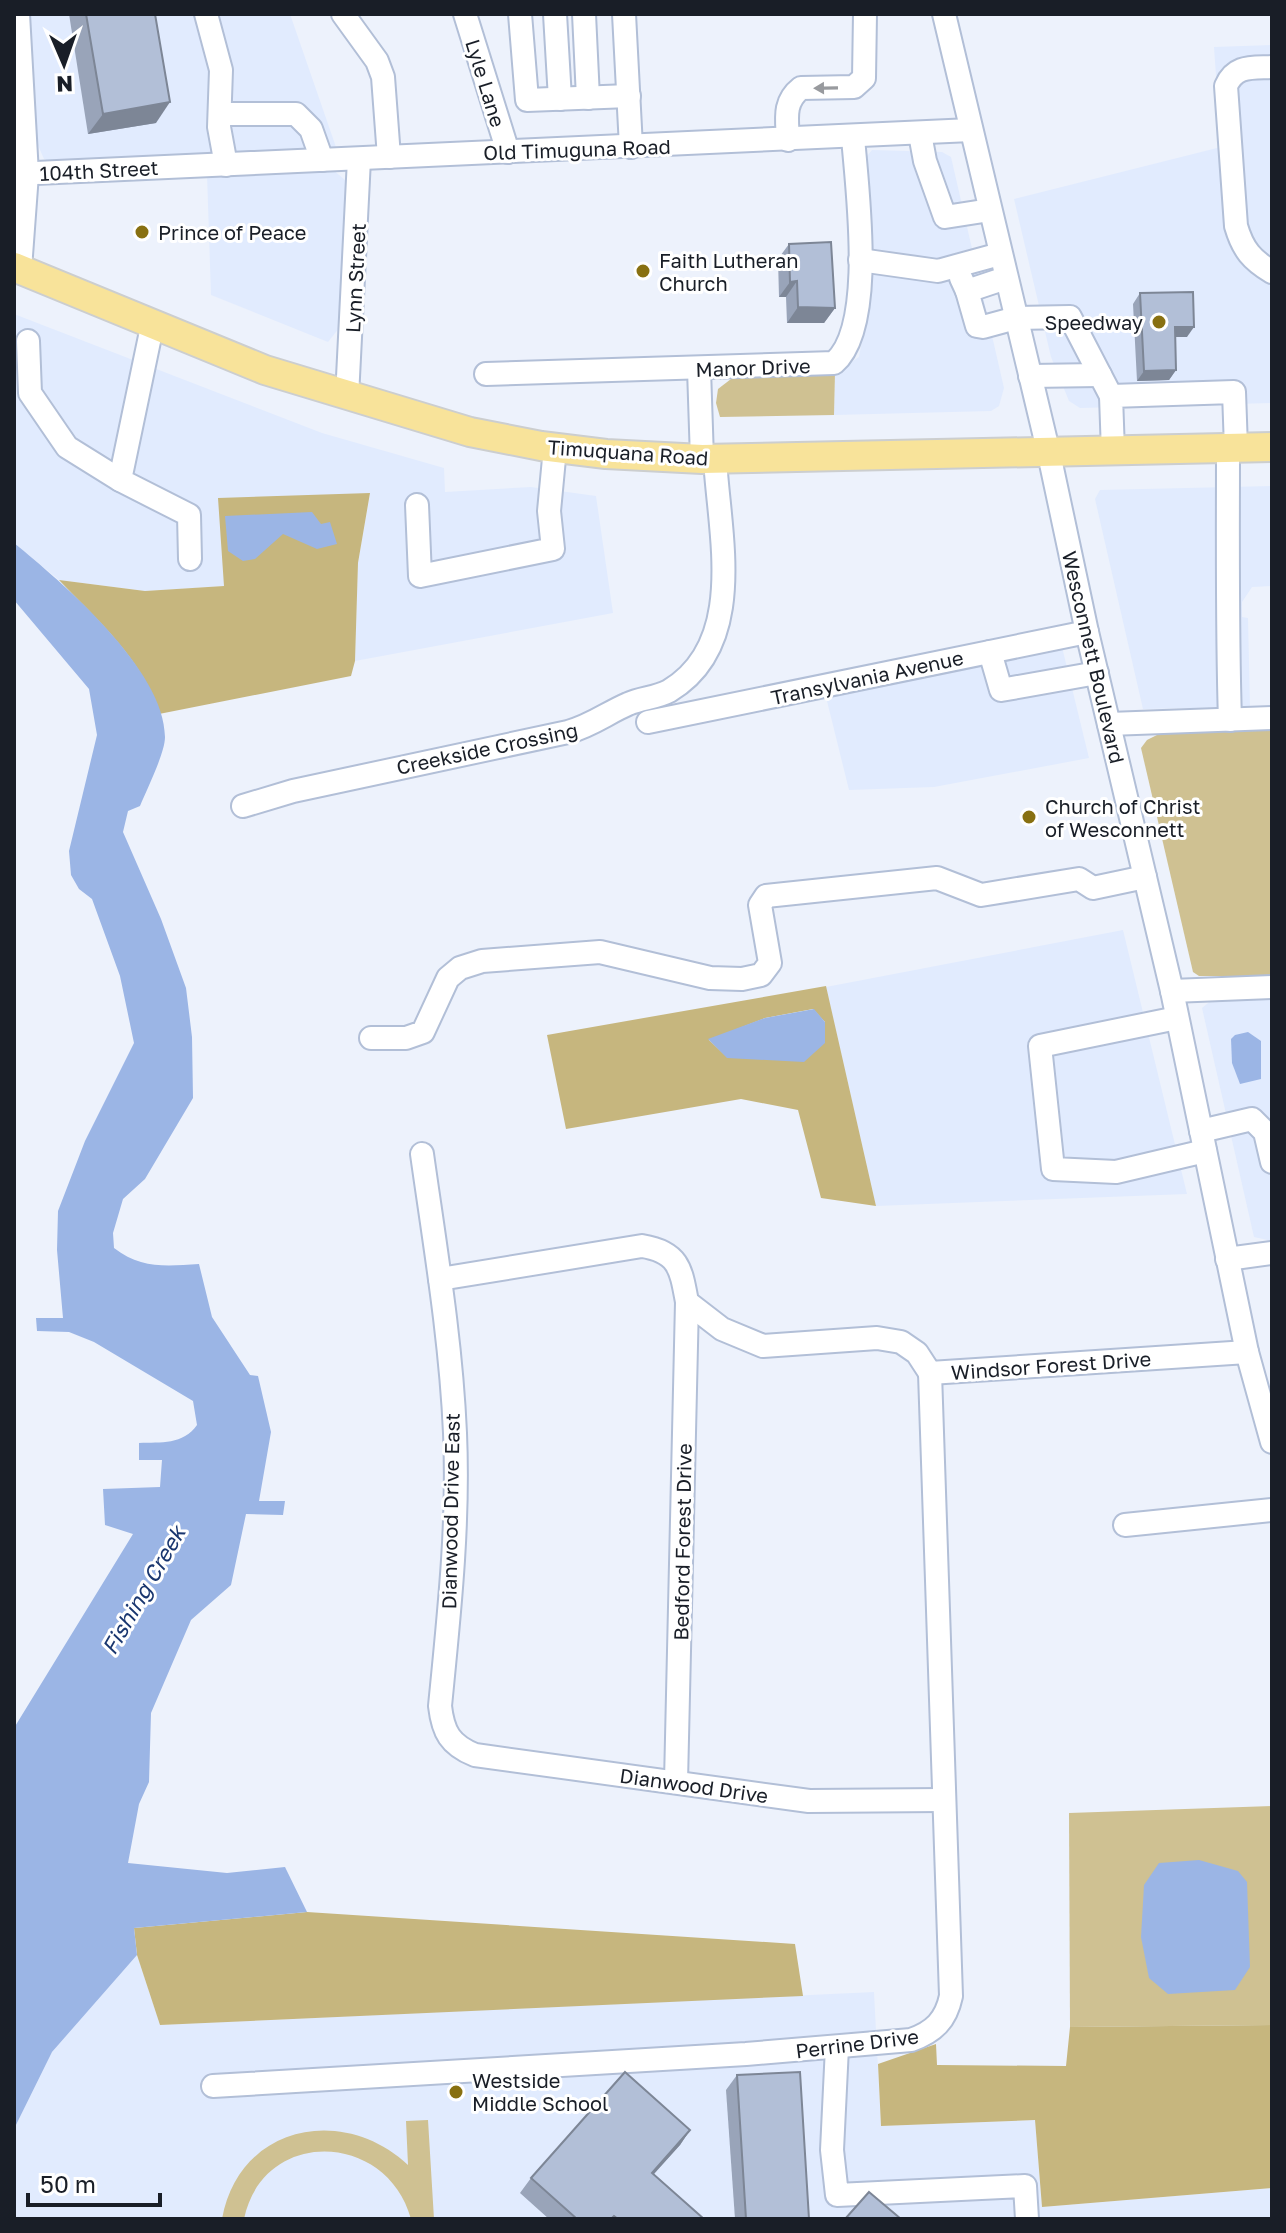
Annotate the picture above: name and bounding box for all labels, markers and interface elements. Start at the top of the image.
north arrow [24,24,104,104]
street label: Lyle Lane [461,36,511,130]
text: N [56,71,74,98]
one-way arrow [813,82,838,94]
street label: Old Timuguna Road [483,134,671,164]
street label: 104th Street [39,155,159,185]
place label: Prince of Peace [158,220,306,244]
marker: Prince of Peace [133,223,151,241]
street label: Lynn Street [340,223,370,333]
place label: Faith Lutheran Church [659,248,799,295]
marker: Faith Lutheran Church [634,262,652,280]
place label: Speedway [1045,310,1143,334]
marker: Speedway [1150,313,1168,331]
street label: Manor Drive [695,353,811,381]
street label: Timuquana Road [547,434,709,470]
street label: Wesconnett Boulevard [1058,548,1130,766]
street label: Transylvania Avenue [769,645,965,709]
street label: Creekside Crossing [394,717,580,779]
place label: Church of Christ of Wesconnett [1045,794,1201,841]
marker: Church of Christ of Wesconnett [1020,808,1038,826]
street label: Windsor Forest Drive [950,1346,1152,1384]
street label: Dianwood Drive East [436,1413,464,1609]
street label: Bedford Forest Drive [668,1443,696,1641]
water label: Fishing Creek [95,1519,192,1659]
street label: Dianwood Drive [618,1763,770,1807]
street label: Perrine Drive [794,2024,920,2062]
place label: Westside Middle School [472,2068,608,2115]
marker: Westside Middle School [447,2083,465,2101]
scale bar [28,2157,160,2207]
text: 50 m [40,2169,96,2198]

